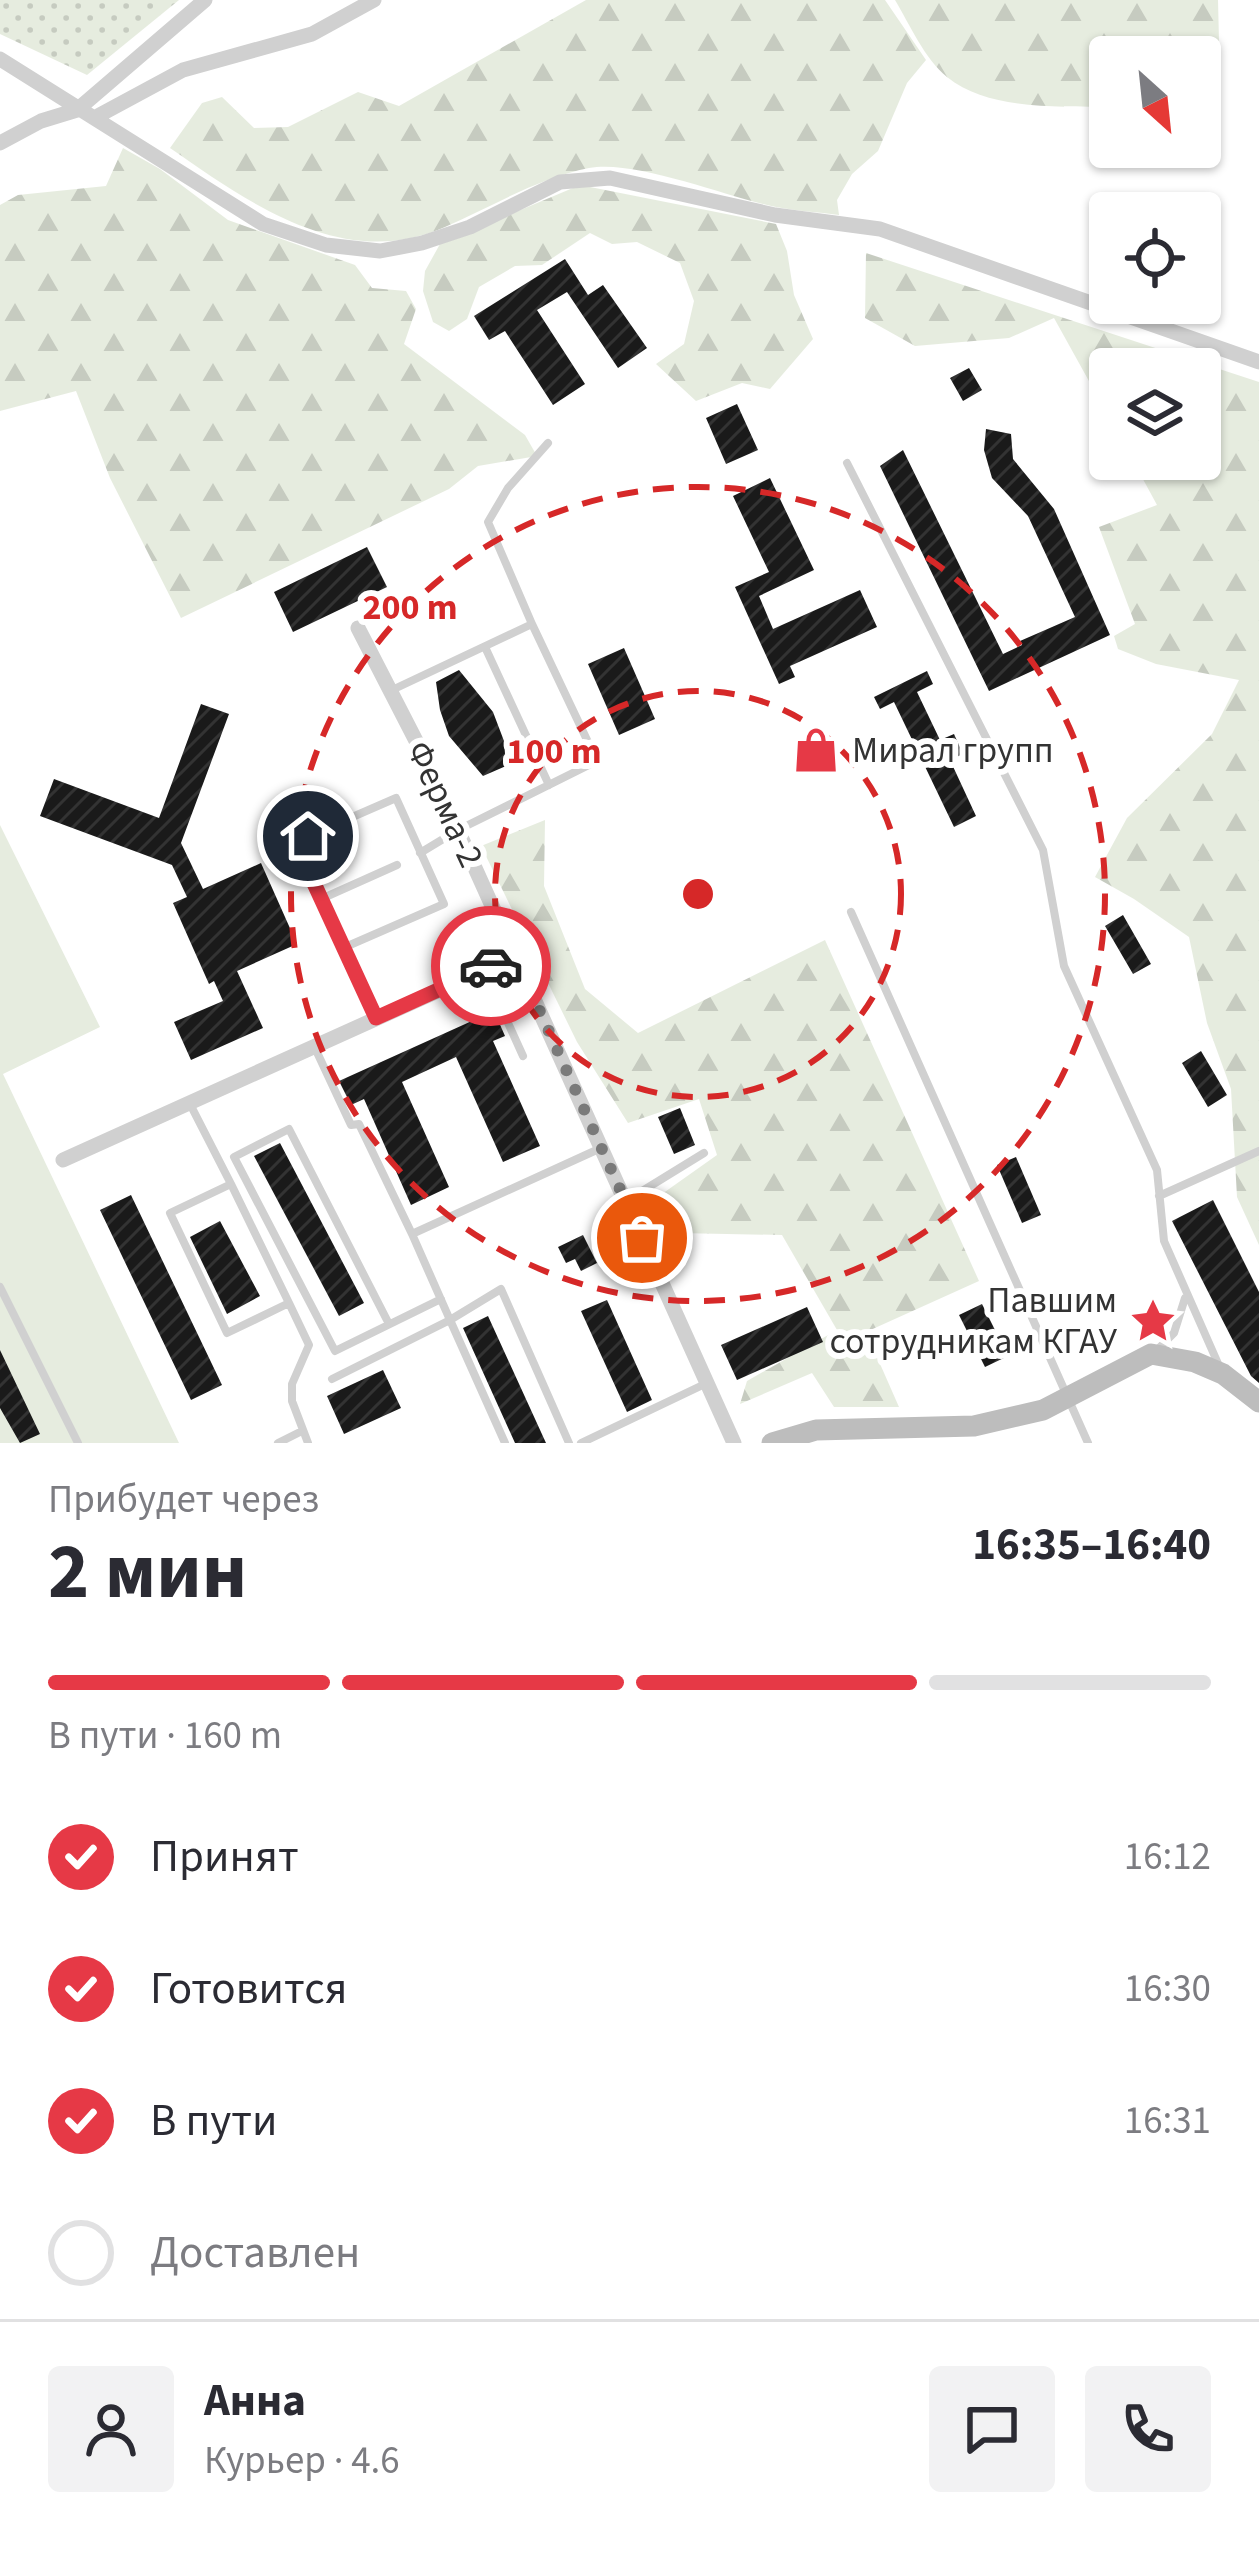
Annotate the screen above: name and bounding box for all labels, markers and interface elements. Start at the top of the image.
north arrow [1089,36,1221,168]
map controls [1089,36,1221,480]
button: locate [1089,192,1221,324]
button: layers [1089,348,1221,480]
text: 200 m [362,582,458,633]
shop icon: Мирал групп [791,725,841,775]
place label: Мирал групп [852,725,1054,776]
text: 100 m [506,726,602,777]
street label: Ферма-2 [394,732,496,876]
pin [257,785,359,887]
icon: home [275,803,341,869]
centre of rings [677,873,719,915]
courier [431,906,551,1026]
icon: car [458,933,524,999]
pin [591,1187,693,1289]
icon: bag [609,1205,675,1271]
place label: Павшим сотрудникам КГАУ [829,1275,1117,1367]
place icon: Павшим сотрудникам КГАУ [1128,1296,1178,1346]
text: Прибудет через [48,1472,319,1528]
text: 16:35–16:40 [972,1513,1211,1577]
text: 2 мин [48,1517,247,1628]
text: В пути · 160 m [48,1708,282,1764]
icon: check [48,1824,114,1890]
text: Принят [150,1825,299,1889]
text: 16:12 [1124,1829,1211,1885]
icon: check [48,1956,114,2022]
text: Готовится [150,1957,347,2021]
text: 16:30 [1124,1961,1211,2017]
icon: check [48,2088,114,2154]
text: В пути [150,2089,278,2153]
text: 16:31 [1124,2093,1211,2149]
text: Доставлен [150,2221,360,2285]
button: person [48,2366,174,2492]
button: chat [929,2366,1055,2492]
button: phone [1085,2366,1211,2492]
text: Анна [204,2369,306,2433]
text: Курьер · 4.6 [204,2433,400,2489]

